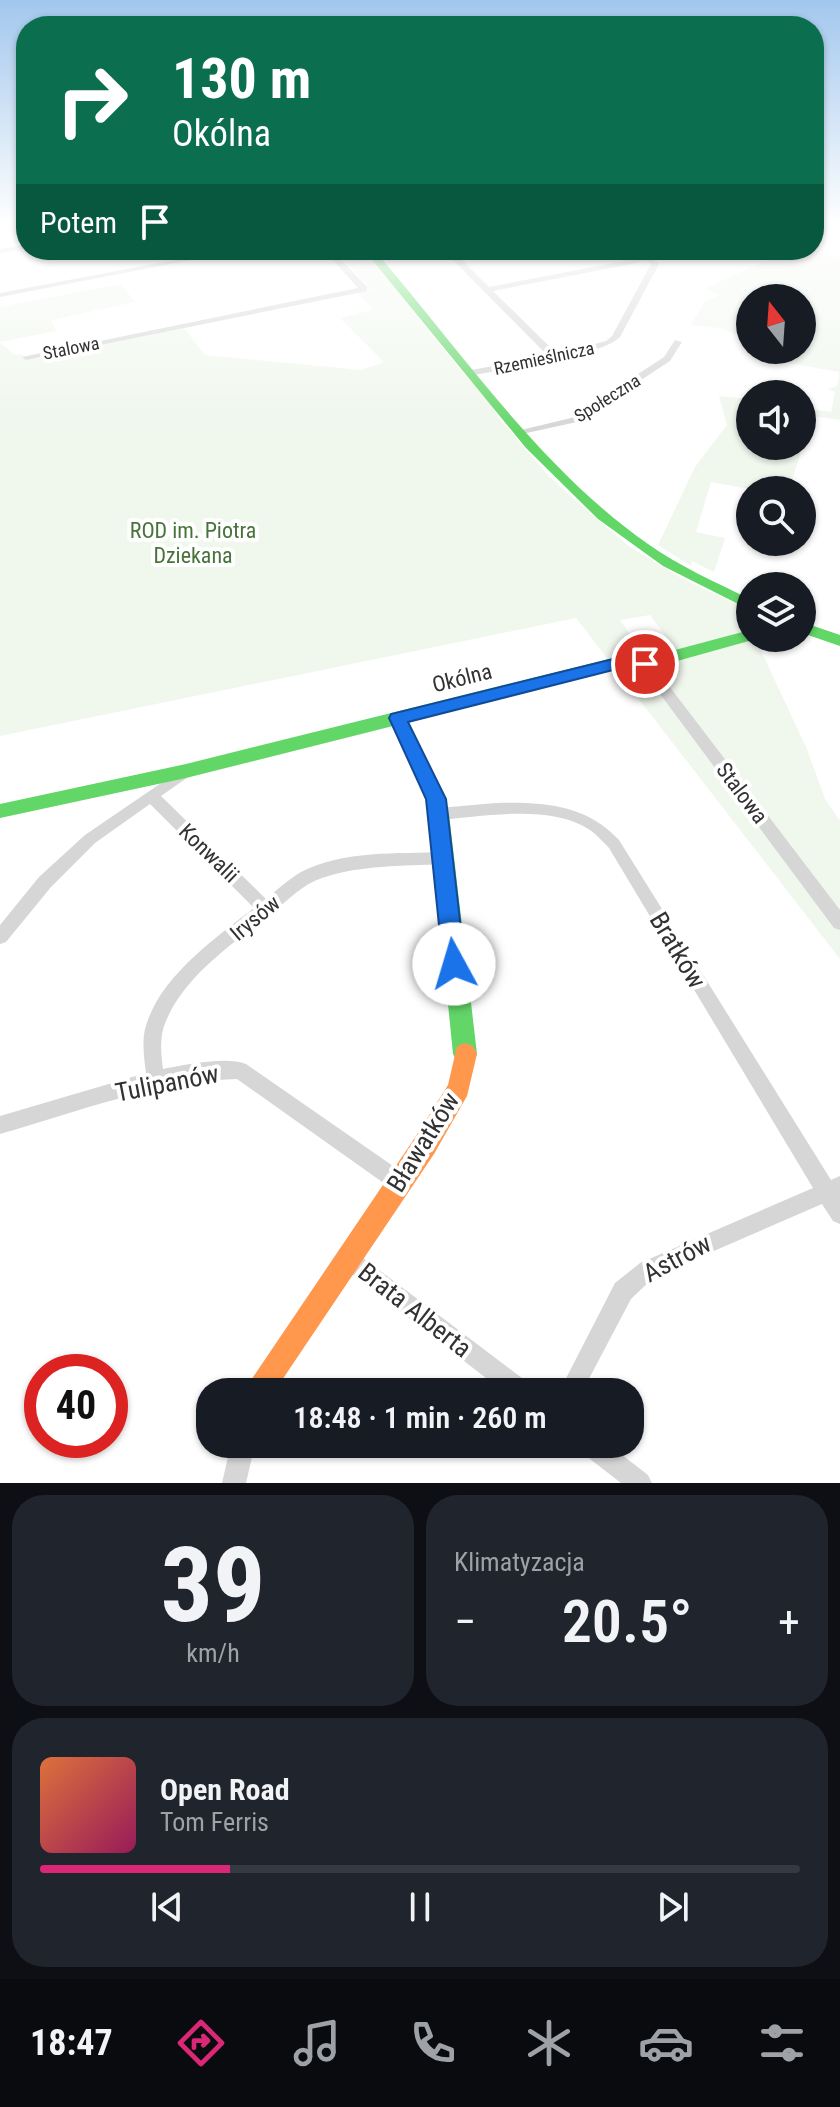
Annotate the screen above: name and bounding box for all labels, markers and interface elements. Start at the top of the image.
text: 130 m [172,46,311,112]
icon: right [40,48,144,152]
text: Okólna [172,113,271,155]
icon: arrive [133,200,177,244]
text: Potem [40,205,117,240]
north arrow [736,284,816,364]
map controls [736,284,816,652]
street label: Stalowa [41,332,101,364]
street label: Rzemieślnicza [492,337,596,379]
street label: Społeczna [570,370,644,426]
button: sound [736,380,816,460]
button: search [736,476,816,556]
park label: ROD im. Piotra Dziekana [130,518,256,568]
button: layers [736,572,816,652]
pin [611,630,679,698]
icon: arrive [623,642,667,686]
street label: Okólna [430,659,494,697]
street label: Stalowa [711,758,773,828]
street label: Konwalii [174,819,244,887]
street label: Irysów [225,890,285,946]
street label: Bratków [644,907,712,994]
position arrow [412,922,496,1006]
street label: Tulipanów [113,1058,221,1108]
street label: Bławatków [381,1087,465,1197]
street label: Astrów [638,1228,716,1288]
street label: Brata Alberta [353,1257,477,1363]
speed limit sign: 40 [24,1354,128,1458]
text: 18:48 · 1 min · 260 m [293,1400,547,1435]
text: 39 [160,1525,266,1646]
text: Klimatyzacja [454,1547,585,1577]
text: 20.5° [562,1586,692,1657]
text: − [454,1596,476,1648]
text: + [778,1596,800,1648]
text: km/h [186,1638,240,1668]
text: Open Road [160,1772,290,1807]
text: Tom Ferris [160,1807,269,1837]
icon: previous [145,1885,189,1929]
icon: pause [398,1885,442,1929]
icon: next [651,1885,695,1929]
icon: directions [173,2015,229,2071]
icon: music [289,2015,345,2071]
icon: phone [405,2015,461,2071]
icon: climate [521,2015,577,2071]
icon: car [638,2015,694,2071]
icon: filters [754,2015,810,2071]
text: 18:47 [30,2022,113,2064]

